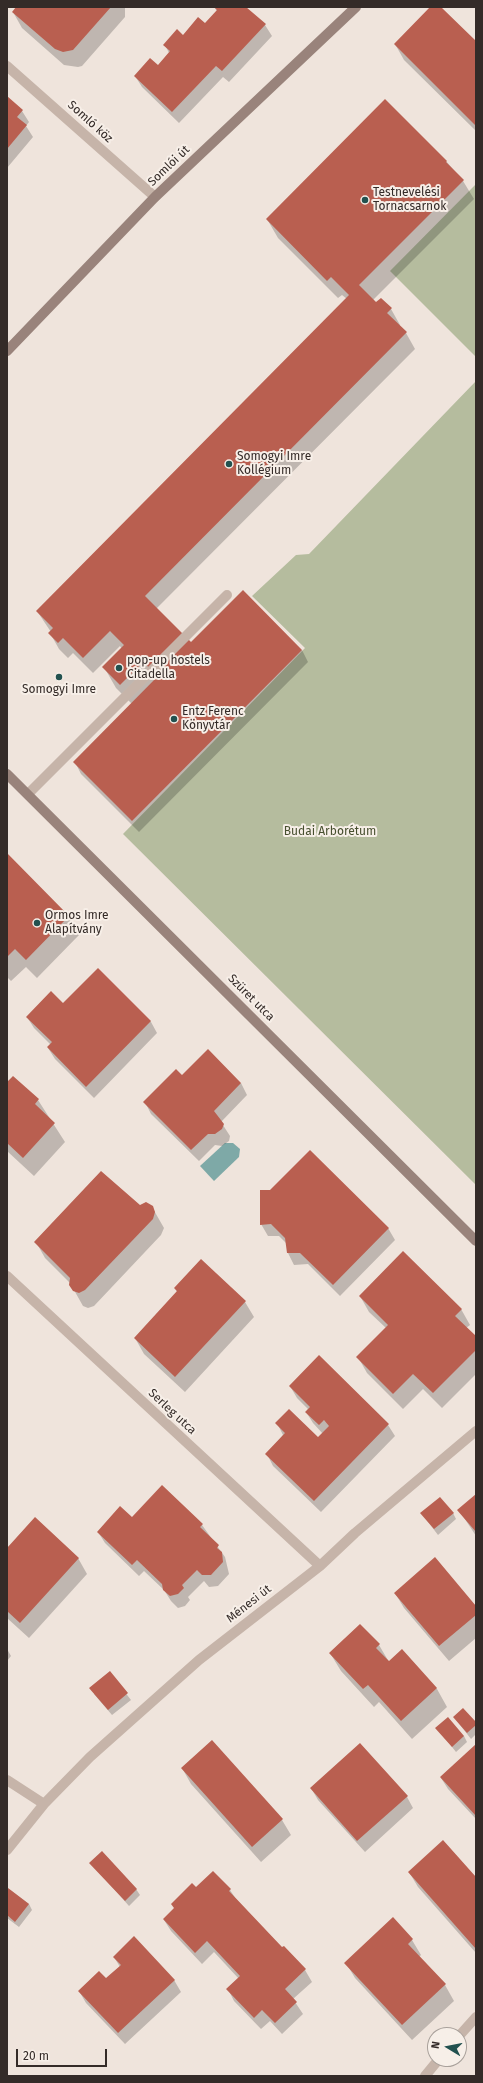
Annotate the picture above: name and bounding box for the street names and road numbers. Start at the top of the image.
street label: Somló köz [64,98,116,146]
street label: Somlói út [145,143,193,189]
street label: Szüret utca [225,972,277,1024]
street label: Serleg utca [145,1386,199,1438]
street label: Ménesi út [224,1582,274,1626]

